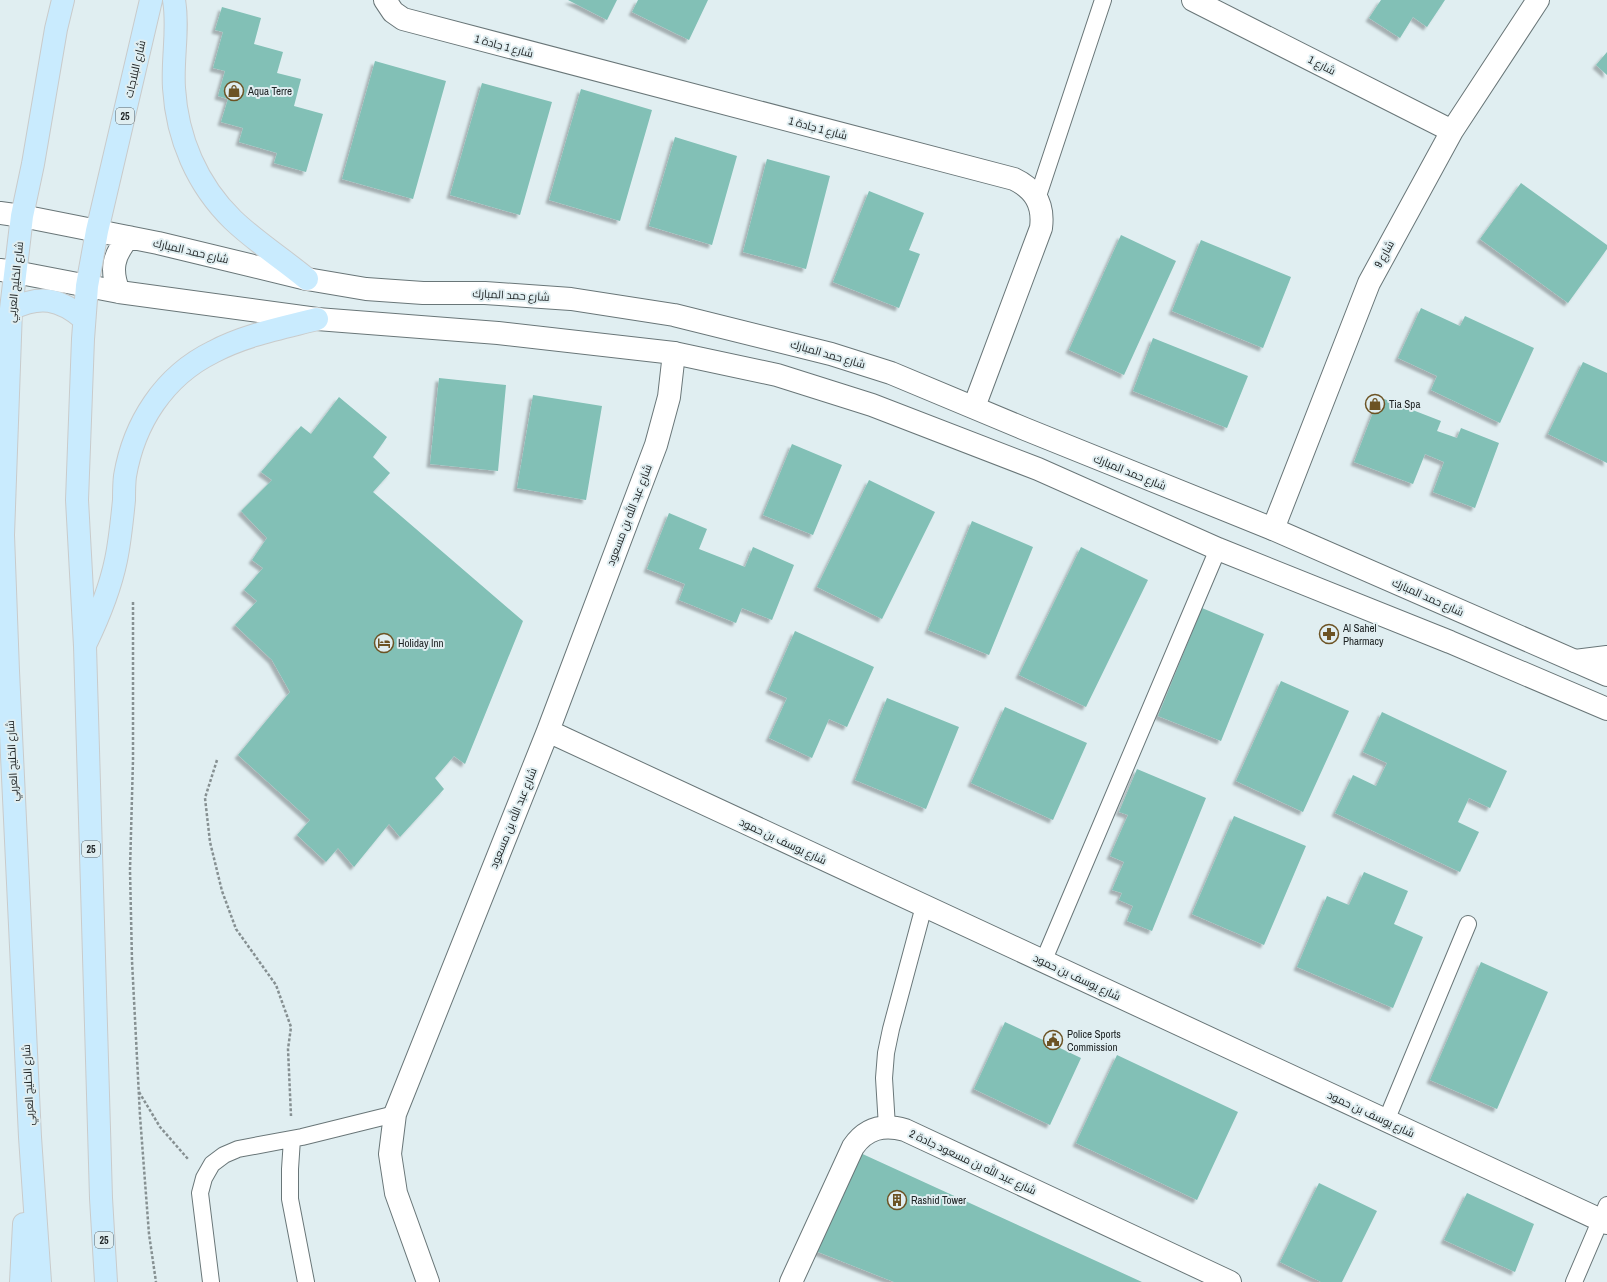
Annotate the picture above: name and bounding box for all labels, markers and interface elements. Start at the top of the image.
street label: شارع 1 جادة 1 [473,31,535,61]
street label: شارع البلاجات [122,39,149,99]
street label: شارع 1 [1306,52,1338,79]
shop icon: Aqua Terre [223,80,245,102]
place label: Aqua Terre [247,84,292,98]
road number: 25 [116,108,134,124]
street label: شارع 1 جادة 1 [787,113,849,143]
street label: شارع حمد المبارك [152,236,230,267]
street label: شارع 9 [1371,238,1398,270]
street label: شارع الخليج العربي [4,241,28,323]
street label: شارع حمد المبارك [472,286,550,305]
street label: شارع حمد المبارك [789,337,867,372]
shop icon: Tia Spa [1364,393,1386,415]
place label: Tia Spa [1389,397,1420,411]
street label: شارع حمد المبارك [1091,451,1168,494]
street label: شارع عبد الله بن مسعود [602,462,656,568]
street label: شارع حمد المبارك [1390,575,1466,620]
place label: Al Sahel Pharmacy [1342,621,1384,648]
pharmacy icon: Al Sahel Pharmacy [1318,623,1340,645]
hotel icon: Holiday Inn [373,632,395,654]
place label: Holiday Inn [398,636,444,650]
street label: شارع الخليج العربي [3,720,23,802]
street label: شارع عبد الله بن مسعود [485,765,541,871]
street label: شارع يوسف بن حمود [737,815,829,868]
road number: 25 [82,841,100,857]
street label: شارع يوسف بن حمود [1031,951,1123,1004]
place label: Police Sports Commission [1067,1027,1121,1054]
public building icon: Police Sports Commission [1042,1029,1064,1051]
street label: شارع الخليج العربي [19,1044,39,1126]
street label: شارع يوسف بن حمود [1325,1088,1417,1141]
street label: شارع عبد الله بن مسعود جادة 2 [907,1125,1039,1199]
building icon: Rashid Tower [886,1189,908,1211]
place label: Rashid Tower [911,1193,966,1207]
road number: 25 [95,1232,113,1248]

